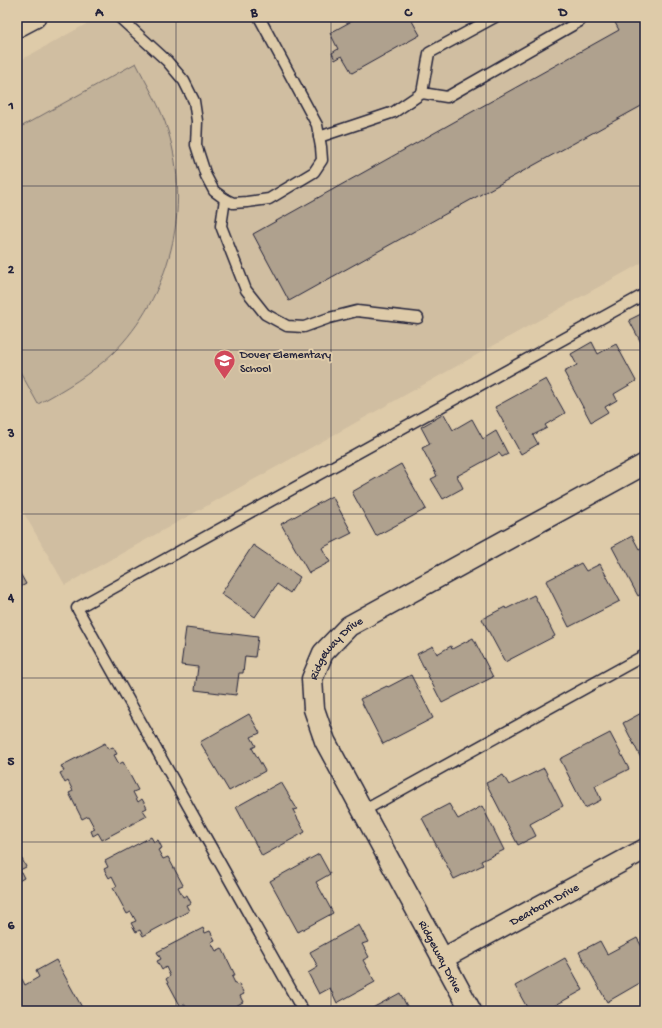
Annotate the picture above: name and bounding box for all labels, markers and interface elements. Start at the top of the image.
text: A [94,6,104,21]
text: B [250,6,259,21]
text: C [403,6,413,21]
text: D [558,6,568,21]
text: 1 [7,99,14,114]
text: 2 [8,263,15,278]
school or university icon: Dover Elementary School [211,348,237,381]
place label: Dover Elementary School [239,349,331,377]
text: 3 [7,427,15,442]
text: 4 [7,591,15,606]
street label: Ridgeway Drive [307,614,367,682]
text: 5 [8,755,15,770]
street label: Dearborn Drive [507,881,583,930]
street label: Ridgeway Drive [414,918,465,996]
text: 6 [8,919,15,934]

